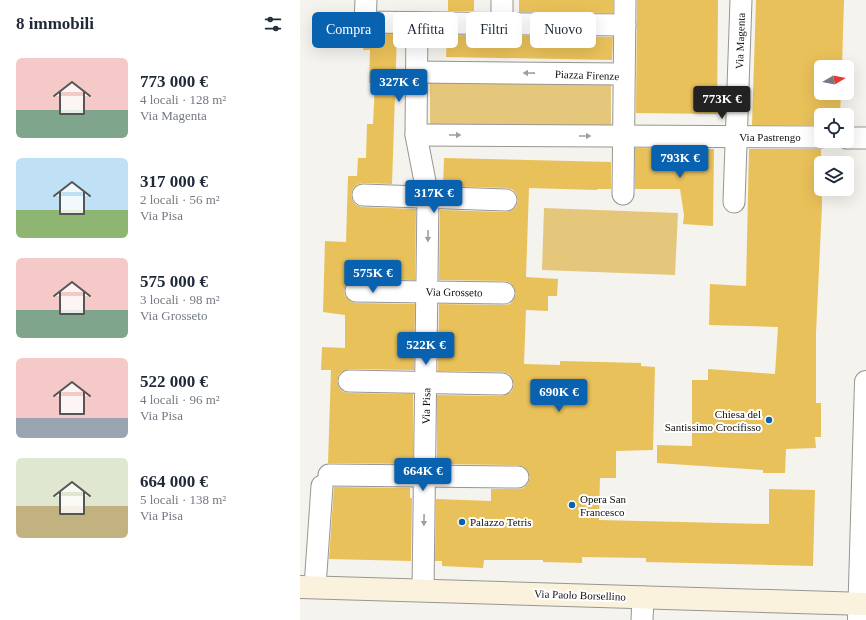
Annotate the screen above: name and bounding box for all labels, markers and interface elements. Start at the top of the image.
chip: Compra [312,12,385,48]
chip: Affitta [393,12,458,48]
chip: Filtri [466,12,522,48]
chip: Nuovo [530,12,596,48]
street label: Via Magenta [733,12,747,69]
icon: filters [262,13,284,35]
text: 8 immobili [16,14,94,33]
north arrow [814,60,854,100]
map controls [814,60,854,196]
street label: Piazza Firenze [555,68,620,82]
pin: 327K € [366,69,432,103]
one-way arrow [522,70,535,76]
text: 773 000 € [140,72,208,91]
icon: home [48,74,96,122]
text: 327K € [379,74,419,89]
pin: 773K € [689,86,755,120]
text: 773K € [702,91,742,106]
text: 4 locali · 128 m² [140,92,226,107]
text: Via Magenta [140,108,207,123]
button: locate [814,108,854,148]
street label: Via Pastrengo [739,131,801,143]
one-way arrow [449,132,462,138]
one-way arrow [579,133,592,139]
pin: 793K € [647,145,713,179]
text: 793K € [660,150,700,165]
button: layers [814,156,854,196]
text: 317 000 € [140,172,208,191]
icon: home [48,174,96,222]
pin: 317K € [401,180,467,214]
text: 317K € [414,185,454,200]
text: 2 locali · 56 m² [140,192,220,207]
text: Via Pisa [140,208,183,223]
one-way arrow [425,230,431,243]
pin: 575K € [340,260,406,294]
text: 575K € [353,265,393,280]
text: 575 000 € [140,272,208,291]
icon: home [48,274,96,322]
street label: Via Grosseto [425,286,483,299]
text: 3 locali · 98 m² [140,292,220,307]
text: Via Grosseto [140,308,207,323]
pin: 522K € [393,332,459,366]
text: 522K € [406,337,446,352]
text: 522 000 € [140,372,208,391]
icon: home [48,374,96,422]
pin: 690K € [526,379,592,413]
text: 690K € [539,384,579,399]
street label: Via Pisa [420,388,432,424]
text: 4 locali · 96 m² [140,392,220,407]
text: Via Pisa [140,408,183,423]
place label: Chiesa del Santissimo Crocifisso [665,408,761,433]
marker: Chiesa del Santissimo Crocifisso [764,415,774,425]
pin: 664K € [390,458,456,492]
text: 664K € [403,463,443,478]
text: 664 000 € [140,472,208,491]
icon: home [48,474,96,522]
text: 5 locali · 138 m² [140,492,226,507]
place label: Opera San Francesco [580,493,627,518]
marker: Opera San Francesco [567,500,577,510]
text: Via Pisa [140,508,183,523]
one-way arrow [421,514,427,527]
place label: Palazzo Tetris [470,516,532,528]
marker: Palazzo Tetris [457,517,467,527]
street label: Via Paolo Borsellino [534,587,626,603]

